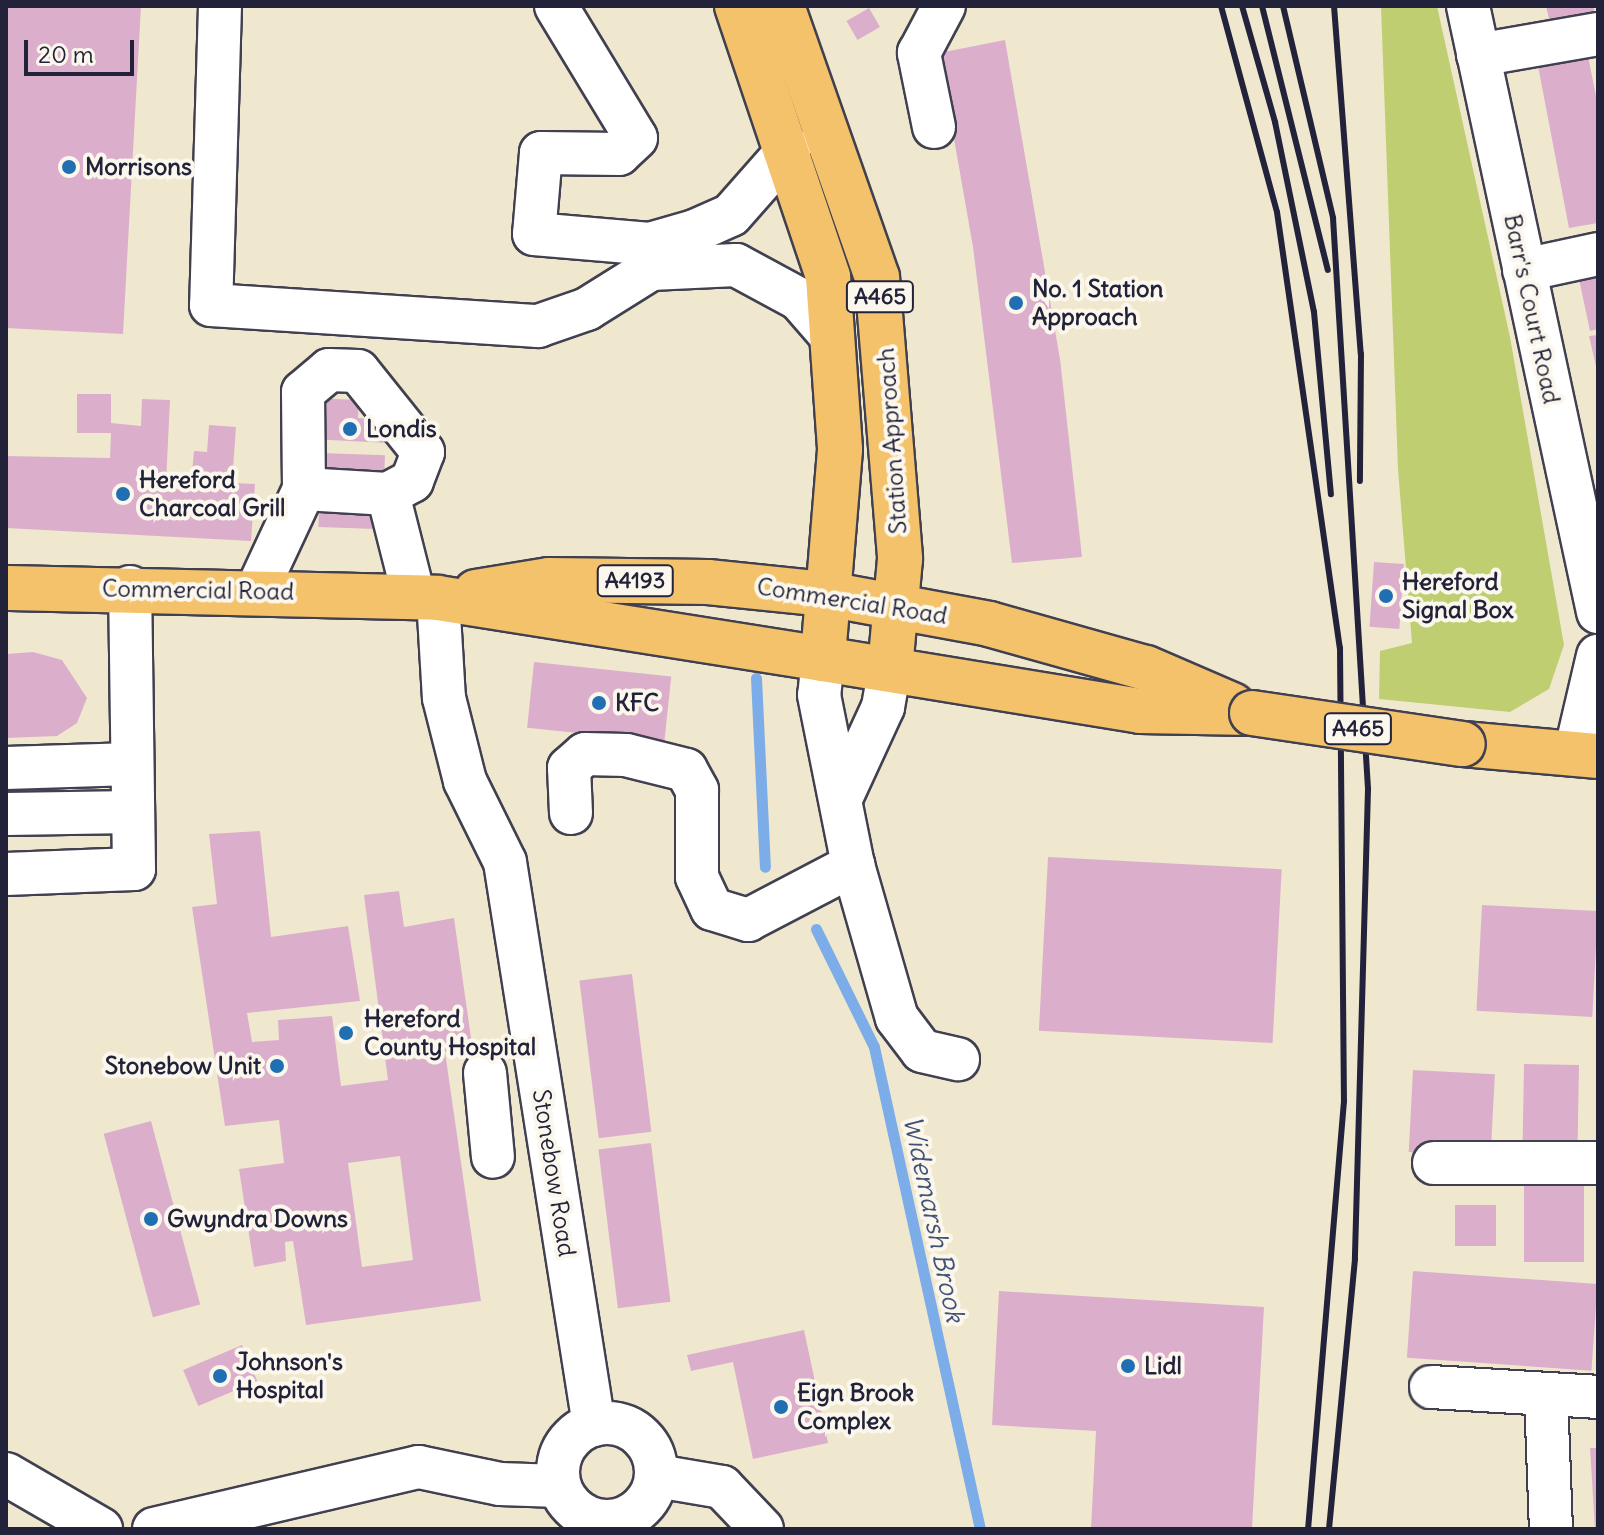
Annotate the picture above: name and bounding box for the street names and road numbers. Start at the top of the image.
street label: Barr's Court Road [1498,212,1566,406]
road number: A465 [844,279,916,315]
street label: Station Approach [871,347,913,535]
road number: A4193 [595,563,675,599]
street label: Commercial Road [755,572,949,630]
street label: Commercial Road [102,574,294,606]
road number: A465 [1322,711,1394,747]
street label: Stonebow Road [527,1087,581,1259]

